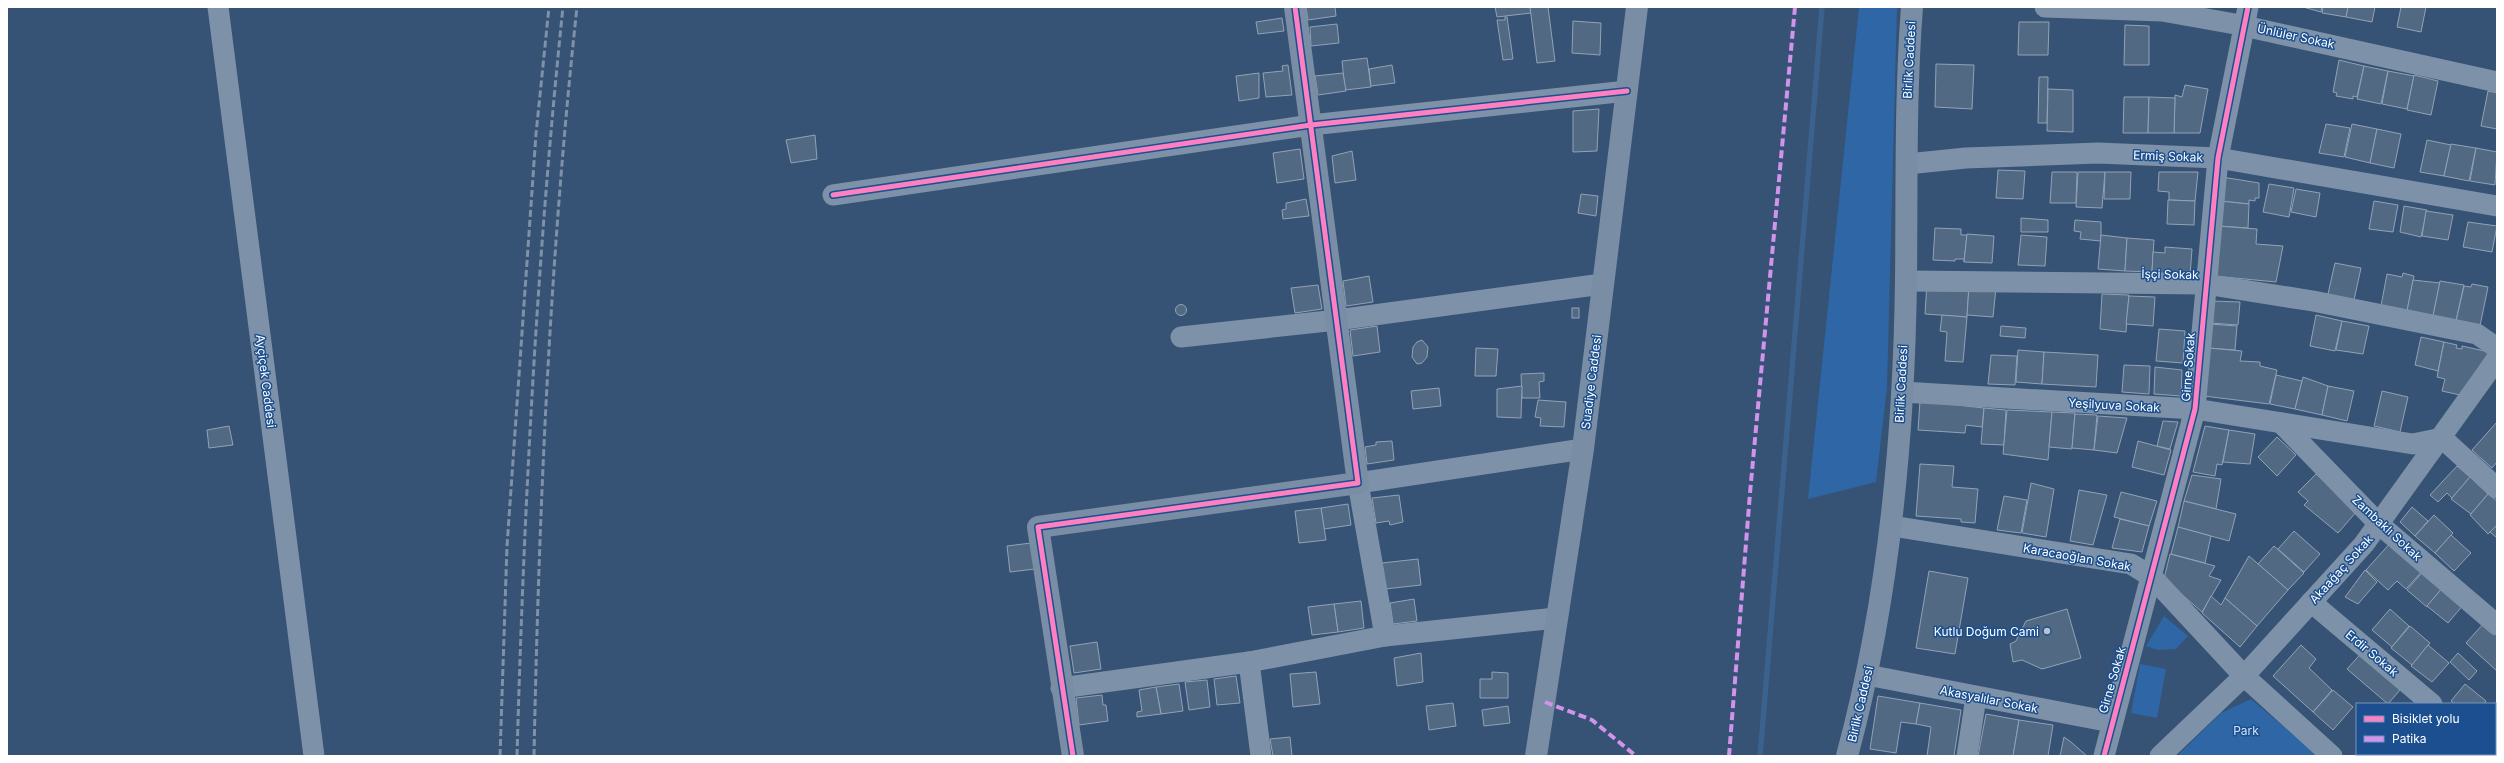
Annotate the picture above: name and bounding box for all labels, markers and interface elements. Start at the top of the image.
street label: Ünlüler Sokak [2256,20,2336,52]
street label: Birlik Caddesi [1899,21,1919,99]
street label: Ermiş Sokak [2133,147,2204,165]
street label: İşçi Sokak [2141,266,2199,282]
street label: Girne Sokak [2178,332,2198,402]
street label: Ayçiçek Caddesi [253,333,279,429]
street label: Suadiye Caddesi [1578,334,1604,430]
street label: Birlik Caddesi [1891,345,1911,423]
street label: Yeşilyuva Sokak [2068,395,2161,415]
street label: Zambaklı Sokak [2349,492,2425,564]
street label: Akaağaç Sokak [2306,531,2376,607]
street label: Karacaoğlan Sokak [2022,540,2132,574]
place label: Kutlu Doğum Cami [1934,624,2039,639]
marker: Kutlu Doğum Cami [2042,626,2052,636]
street label: Erdir Sokak [2342,627,2402,680]
street label: Girne Sokak [2095,644,2129,715]
street label: Birlik Caddesi [1844,664,1876,744]
street label: Akasyalılar Sokak [1939,682,2040,716]
legend [2356,703,2496,755]
text: Bisiklet yolu [2392,711,2460,726]
park label: Park [2233,723,2259,738]
text: Patika [2392,731,2427,746]

